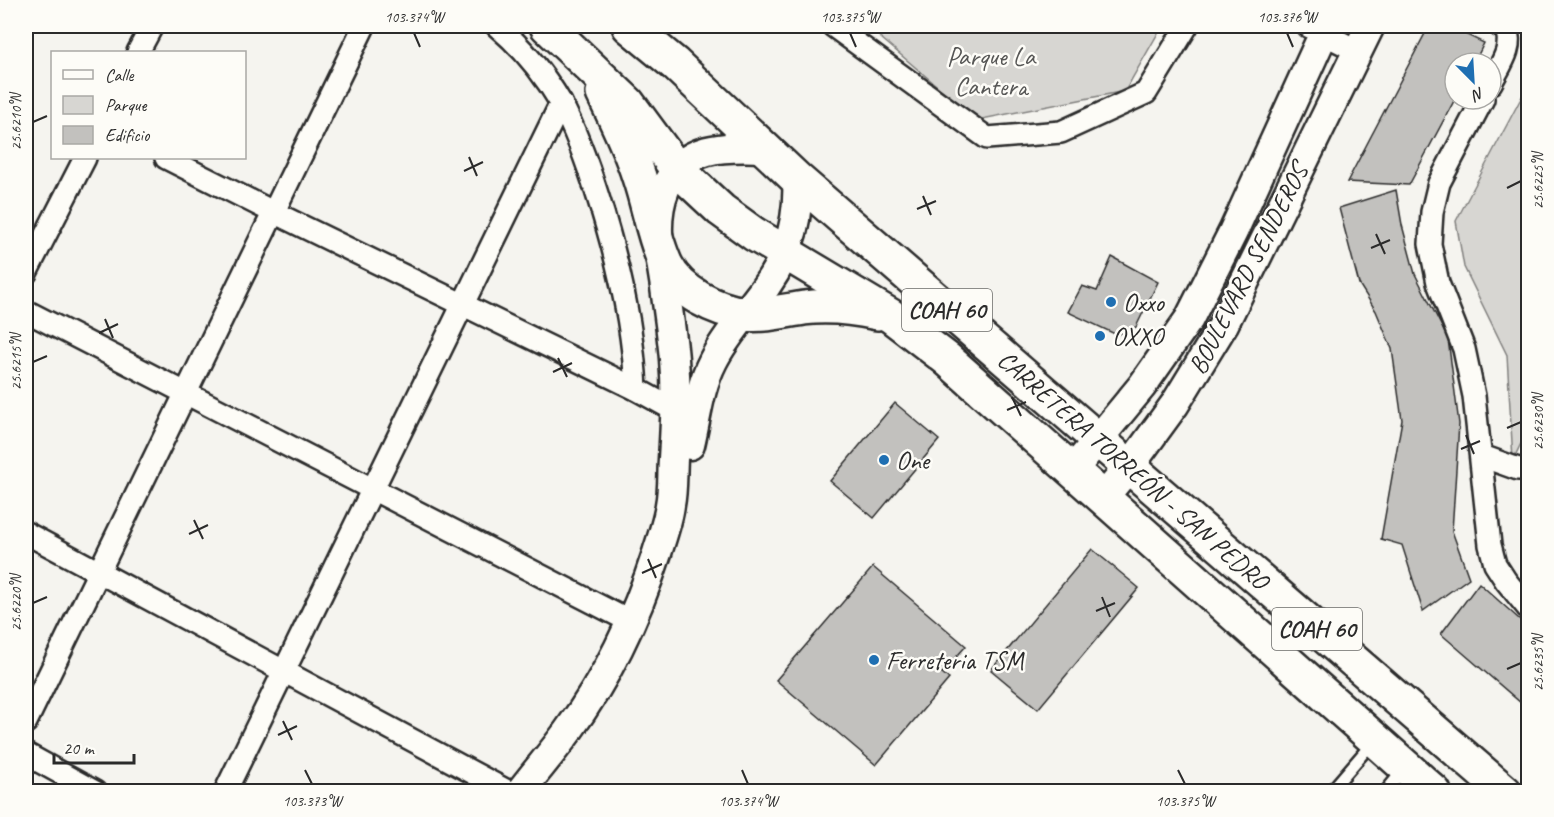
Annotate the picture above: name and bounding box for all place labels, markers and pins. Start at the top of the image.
place label: Oxxo [1123,286,1166,319]
marker: Oxxo [1104,295,1118,309]
place label: OXXO [1112,320,1166,353]
marker: OXXO [1093,329,1107,343]
place label: One [896,444,932,477]
marker: One [877,453,891,467]
place label: Ferreteria TSM [886,644,1025,677]
marker: Ferreteria TSM [867,653,881,667]

